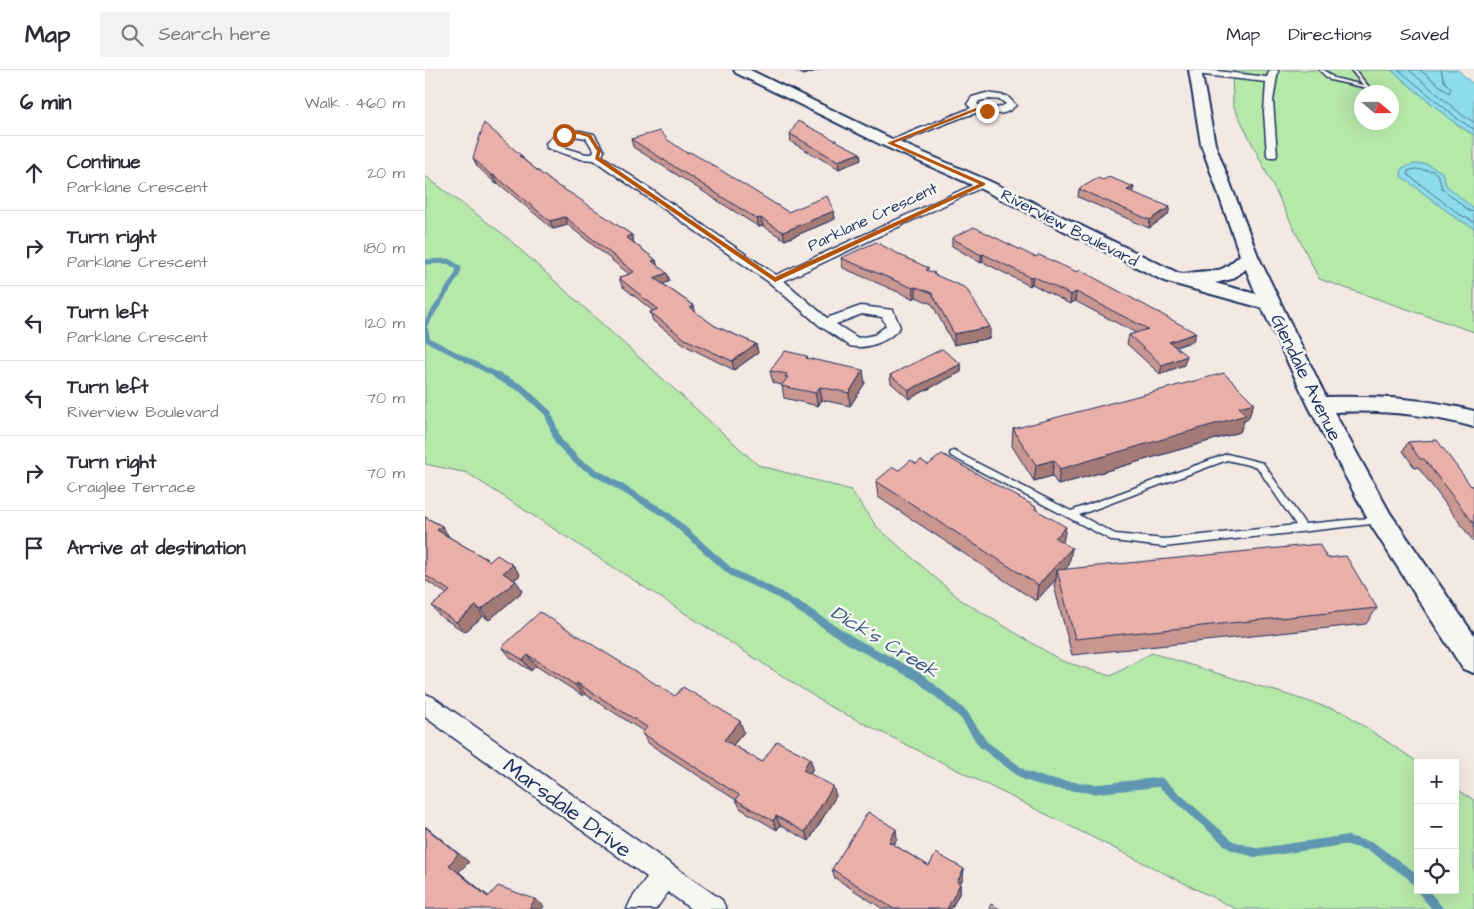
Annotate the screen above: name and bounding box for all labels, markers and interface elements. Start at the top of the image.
search box [100,12,450,57]
text: Map [25,18,70,52]
icon: search [118,21,146,49]
text: Search here [158,21,271,48]
text: Map [1226,22,1260,47]
text: Directions [1288,22,1372,47]
text: Saved [1400,22,1449,47]
north arrow [1354,85,1399,130]
text: 6 min [20,88,72,117]
text: Walk · 460 m [305,92,405,114]
route end [976,100,999,123]
route start [553,124,576,147]
text: Continue [67,149,141,176]
icon: ahead [20,159,48,187]
text: 20 m [367,162,405,184]
text: Parklane Crescent [67,176,208,198]
street label: Parklane Crescent [804,177,941,257]
street label: Riverview Boulevard [997,184,1142,272]
text: Turn right [67,224,156,251]
icon: right [20,234,48,262]
text: 180 m [364,237,405,259]
text: Parklane Crescent [67,251,208,273]
text: Turn left [67,299,148,326]
icon: left [20,309,48,337]
street label: Glendale Avenue [1263,310,1348,446]
text: 120 m [365,312,405,334]
text: Parklane Crescent [67,326,208,348]
text: Turn left [67,374,148,401]
icon: left [20,384,48,412]
text: 70 m [366,387,405,409]
text: Riverview Boulevard [67,401,218,423]
text: Turn right [67,449,156,476]
icon: right [20,459,48,487]
text: 70 m [366,462,405,484]
text: Craiglee Terrace [67,476,195,498]
icon: arrive [20,534,48,562]
text: Arrive at destination [67,535,246,562]
water label: Dick's Creek [825,599,944,685]
street label: Marsdale Drive [496,751,638,866]
map controls [1414,759,1459,894]
button: + [1414,759,1459,804]
button: − [1414,804,1459,849]
button: locate [1414,849,1459,894]

